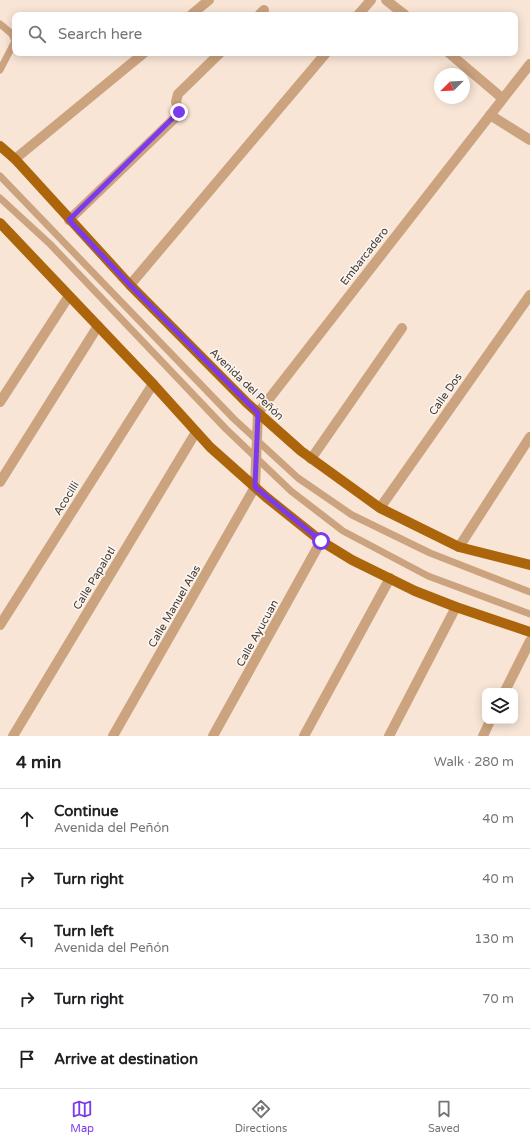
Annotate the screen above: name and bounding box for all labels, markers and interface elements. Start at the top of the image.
search box [12,12,518,56]
icon: search [26,23,48,45]
text: Search here [58,25,142,43]
north arrow [434,68,470,104]
route end [170,103,188,121]
street label: Embarcadero [338,224,391,288]
street label: Avenida del Peñón [207,346,286,423]
street label: Calle Dos [426,371,465,418]
street label: Acocilli [51,479,82,518]
route start [312,532,330,550]
street label: Calle Papalotl [71,544,118,612]
street label: Calle Manuel Alas [146,563,203,650]
street label: Calle Ayucuan [234,598,281,669]
map controls [482,688,518,724]
button: layers [482,688,518,724]
text: 4 min [16,752,61,773]
text: Walk · 280 m [434,754,514,770]
text: Continue [54,802,118,820]
icon: ahead [16,808,38,830]
text: 40 m [482,811,514,827]
text: Avenida del Peñón [54,820,169,836]
icon: right [16,868,38,890]
text: Turn right [54,870,124,888]
text: 40 m [482,871,514,887]
text: Turn left [54,922,114,940]
icon: left [16,928,38,950]
text: 130 m [474,931,514,947]
text: Avenida del Peñón [54,940,169,956]
icon: right [16,988,38,1010]
text: Turn right [54,990,124,1008]
text: 70 m [482,991,514,1007]
icon: arrive [16,1048,38,1070]
text: Arrive at destination [54,1050,198,1068]
tab: Map [70,1098,94,1135]
tab: Directions [235,1098,287,1135]
tab: Saved [428,1098,460,1135]

